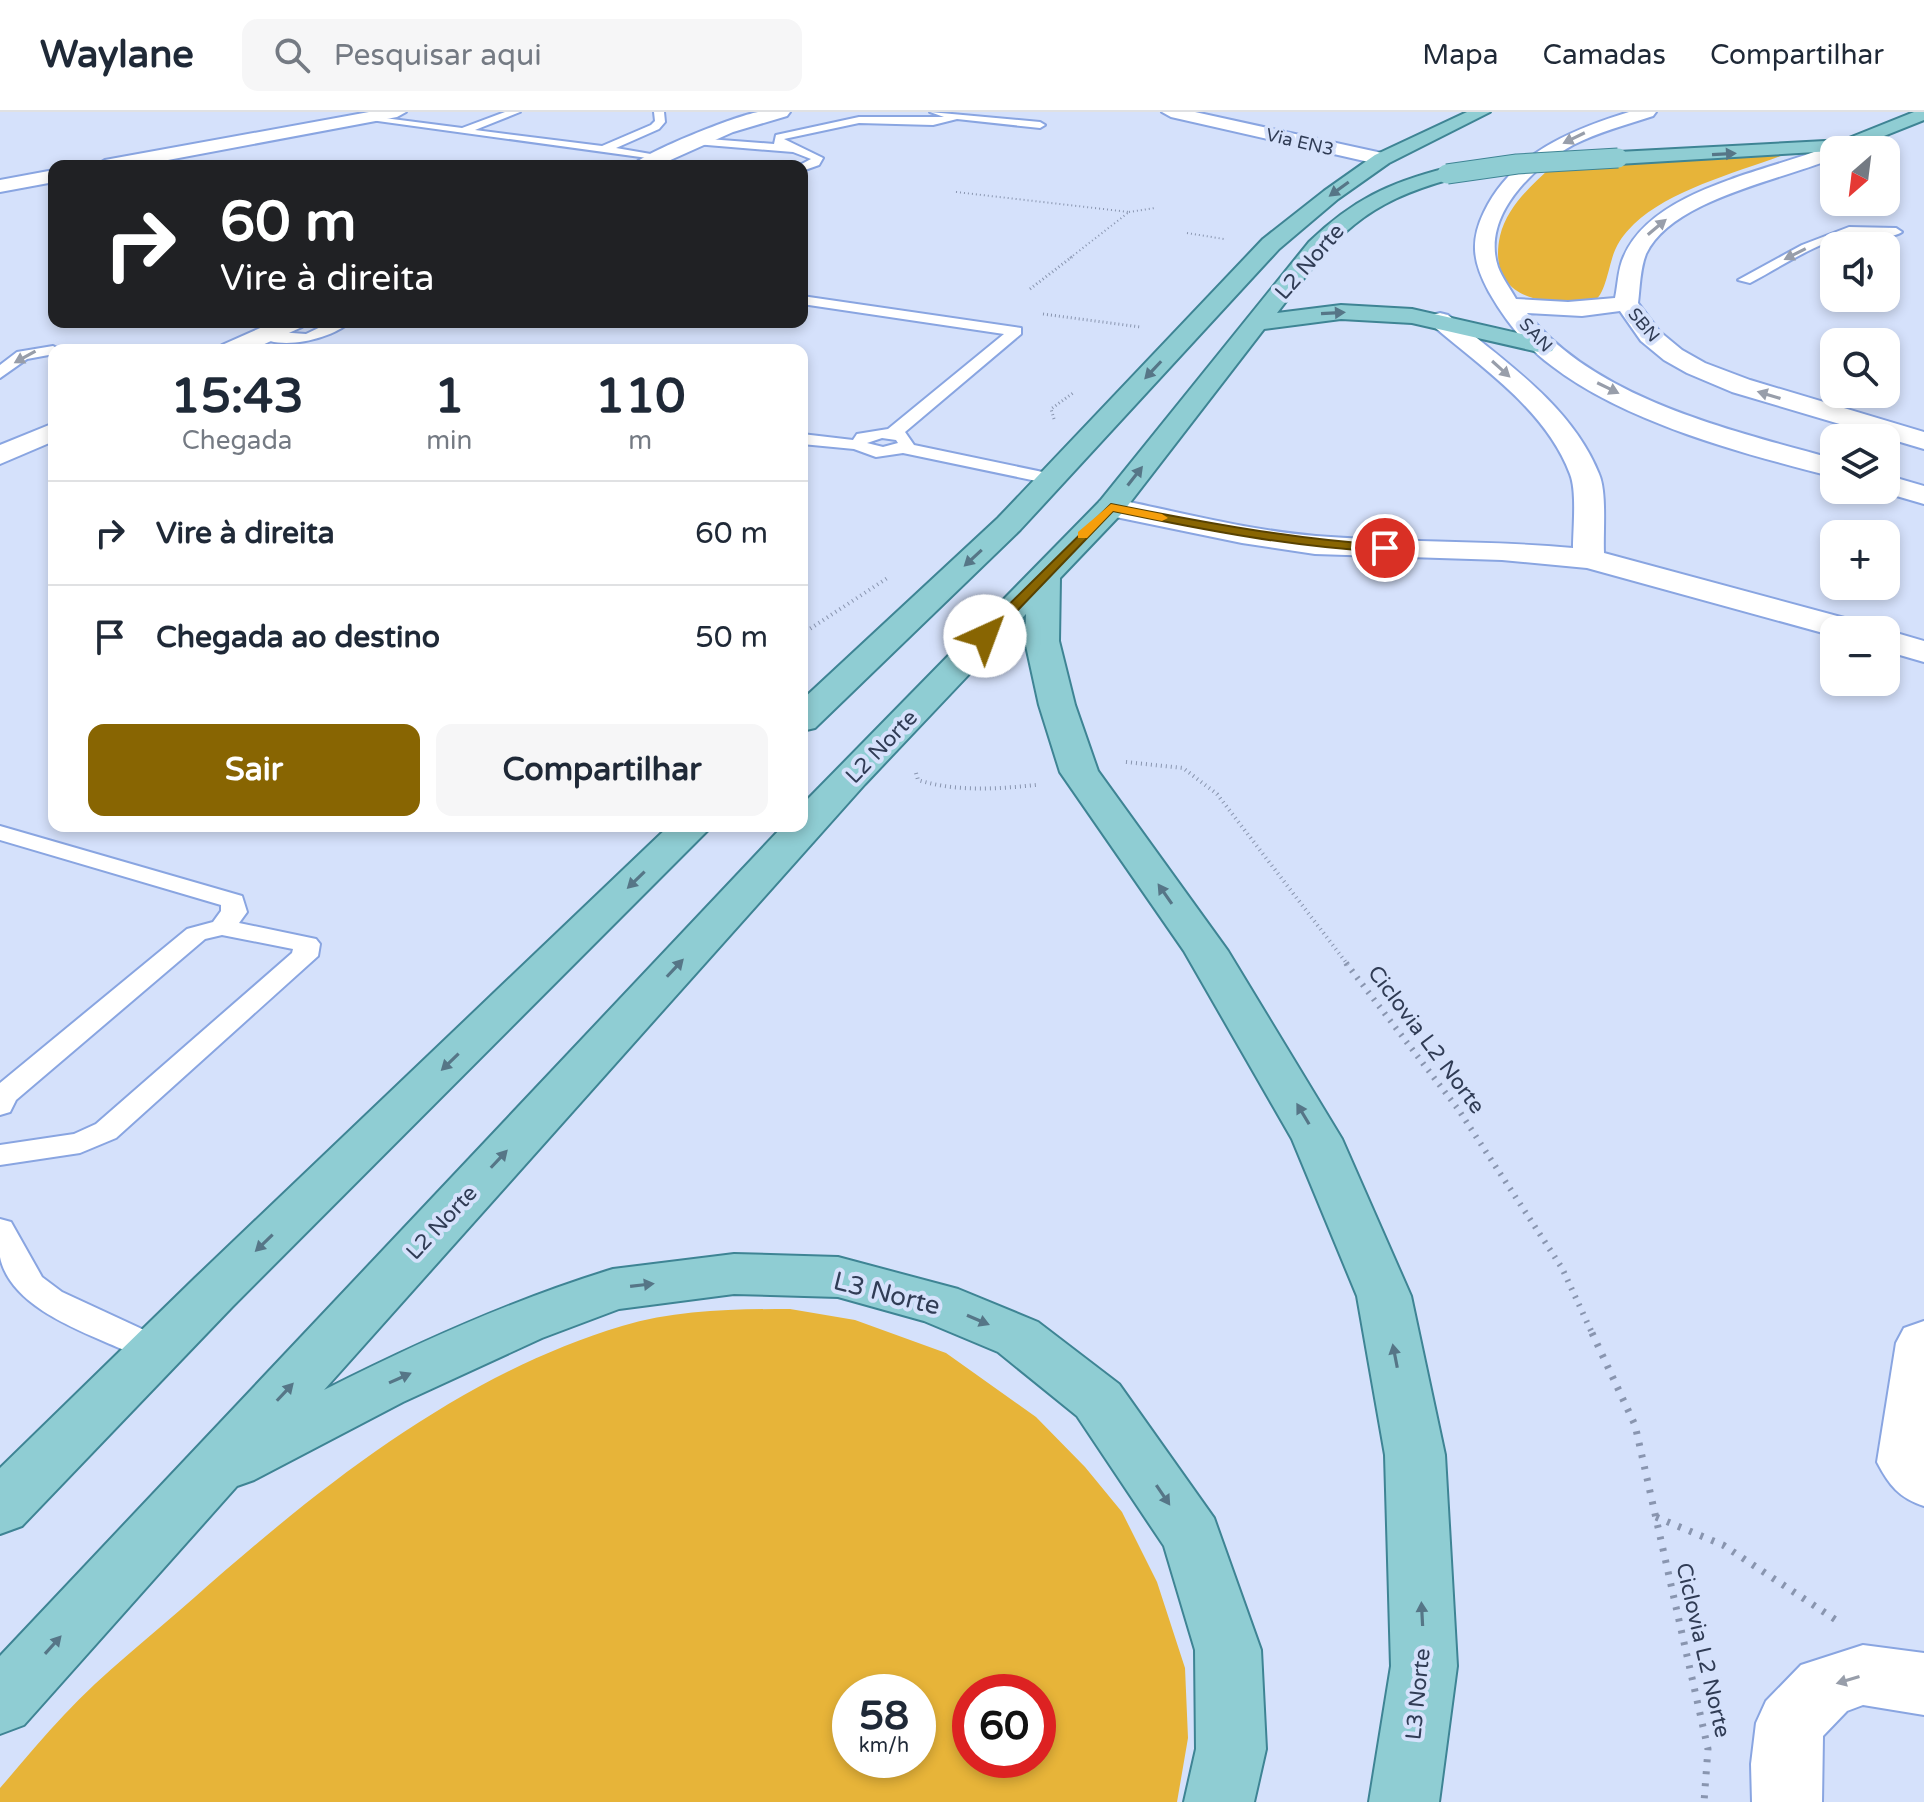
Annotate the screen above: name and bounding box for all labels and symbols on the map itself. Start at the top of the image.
street label: Via EN3 [1264,124,1336,160]
one-way arrow [1562,131,1585,145]
north arrow [1820,136,1900,216]
one-way arrow [1712,147,1737,160]
one-way arrow [1329,181,1350,197]
street label: L2 Norte [1270,218,1350,305]
one-way arrow [1647,219,1667,236]
one-way arrow [1784,248,1807,261]
street label: SBN [1623,303,1665,347]
one-way arrow [1321,306,1346,319]
street label: SAN [1515,313,1557,357]
one-way arrow [14,350,36,364]
one-way arrow [1145,360,1163,379]
one-way arrow [1491,360,1510,378]
one-way arrow [1597,381,1620,395]
one-way arrow [1756,388,1780,401]
one-way arrow [1127,466,1143,486]
pin [1351,514,1419,582]
one-way arrow [964,548,983,566]
position arrow [943,594,1027,678]
street label: L2 Norte [840,705,923,789]
one-way arrow [627,871,646,889]
one-way arrow [1158,883,1173,904]
one-way arrow [665,959,683,978]
street label: Ciclovia L2 Norte [1362,961,1490,1119]
one-way arrow [441,1052,460,1071]
one-way arrow [1296,1103,1310,1125]
one-way arrow [489,1150,507,1169]
street label: L2 Norte [401,1180,483,1265]
one-way arrow [255,1234,274,1252]
street label: L3 Norte [830,1265,943,1322]
one-way arrow [630,1279,655,1292]
one-way arrow [966,1314,990,1327]
one-way arrow [1389,1343,1401,1368]
one-way arrow [388,1371,412,1385]
one-way arrow [275,1382,293,1401]
one-way arrow [1155,1484,1170,1505]
street label: Ciclovia L2 Norte [1670,1560,1736,1740]
one-way arrow [1415,1601,1428,1626]
one-way arrow [43,1636,61,1655]
street label: L3 Norte [1400,1647,1436,1741]
speed limit sign: 60 [952,1674,1056,1778]
one-way arrow [1835,1674,1859,1686]

